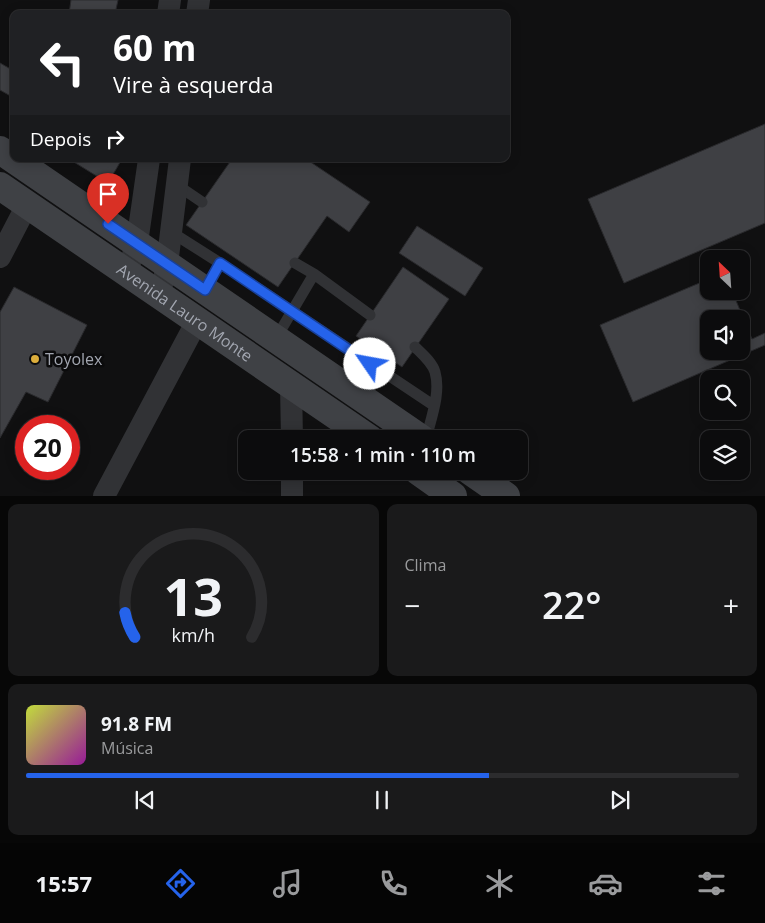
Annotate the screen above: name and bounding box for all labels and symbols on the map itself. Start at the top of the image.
pin [87,173,129,224]
north arrow [700,250,750,300]
street label: Avenida Lauro Monte [113,258,257,367]
position arrow [343,337,395,389]
place label: Toyolex [45,348,103,370]
marker: Toyolex [29,353,41,365]
speed limit sign: 20 [15,415,80,480]

